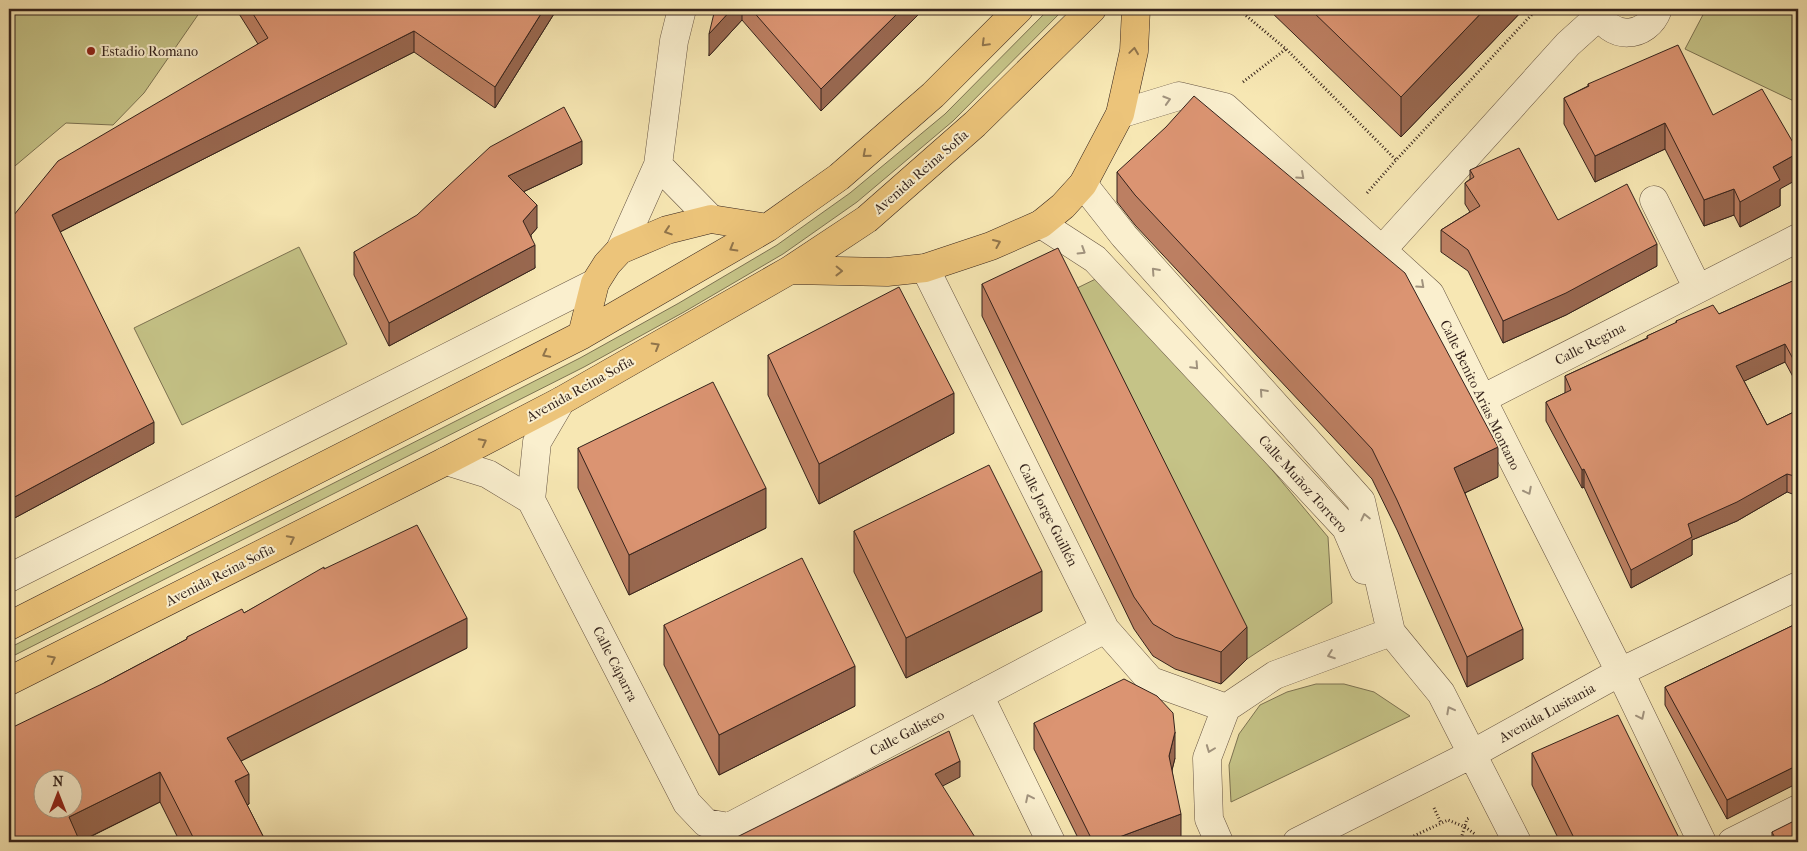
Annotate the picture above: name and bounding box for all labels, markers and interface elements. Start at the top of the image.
one-way arrow [982,38,991,47]
place label: Estadio Romano [101,43,198,60]
marker: Estadio Romano [85,45,97,57]
one-way arrow [1128,47,1139,55]
one-way arrow [1162,95,1170,105]
street label: Avenida Reina Sofía [869,126,972,218]
one-way arrow [863,148,872,157]
one-way arrow [1295,170,1304,179]
one-way arrow [664,225,673,235]
one-way arrow [992,239,1001,250]
one-way arrow [730,241,739,251]
one-way arrow [1076,244,1085,254]
one-way arrow [836,266,843,276]
one-way arrow [1152,267,1161,276]
one-way arrow [1416,280,1425,289]
street label: Calle Benito Arias Montano [1436,317,1524,473]
street label: Calle Regina [1552,319,1628,369]
one-way arrow [651,343,660,353]
one-way arrow [543,348,552,358]
street label: Avenida Reina Sofía [523,352,637,426]
one-way arrow [1189,361,1198,370]
one-way arrow [1260,388,1269,397]
street label: Calle Muñoz Torrero [1255,432,1351,536]
one-way arrow [478,438,487,448]
street label: Calle Jorge Guillén [1015,461,1081,569]
one-way arrow [1522,486,1532,495]
one-way arrow [1360,512,1371,521]
one-way arrow [286,535,295,545]
street label: Avenida Reina Sofía [162,540,278,610]
street label: Calle Cáparra [589,624,641,705]
one-way arrow [1327,649,1336,659]
one-way arrow [47,655,56,665]
street label: Avenida Lusitania [1495,679,1599,747]
street label: Calle Galisteo [867,706,947,760]
one-way arrow [1446,707,1456,716]
one-way arrow [1635,711,1645,720]
one-way arrow [1206,744,1217,753]
north arrow [32,768,82,818]
text: N [53,773,64,790]
one-way arrow [1025,795,1035,804]

